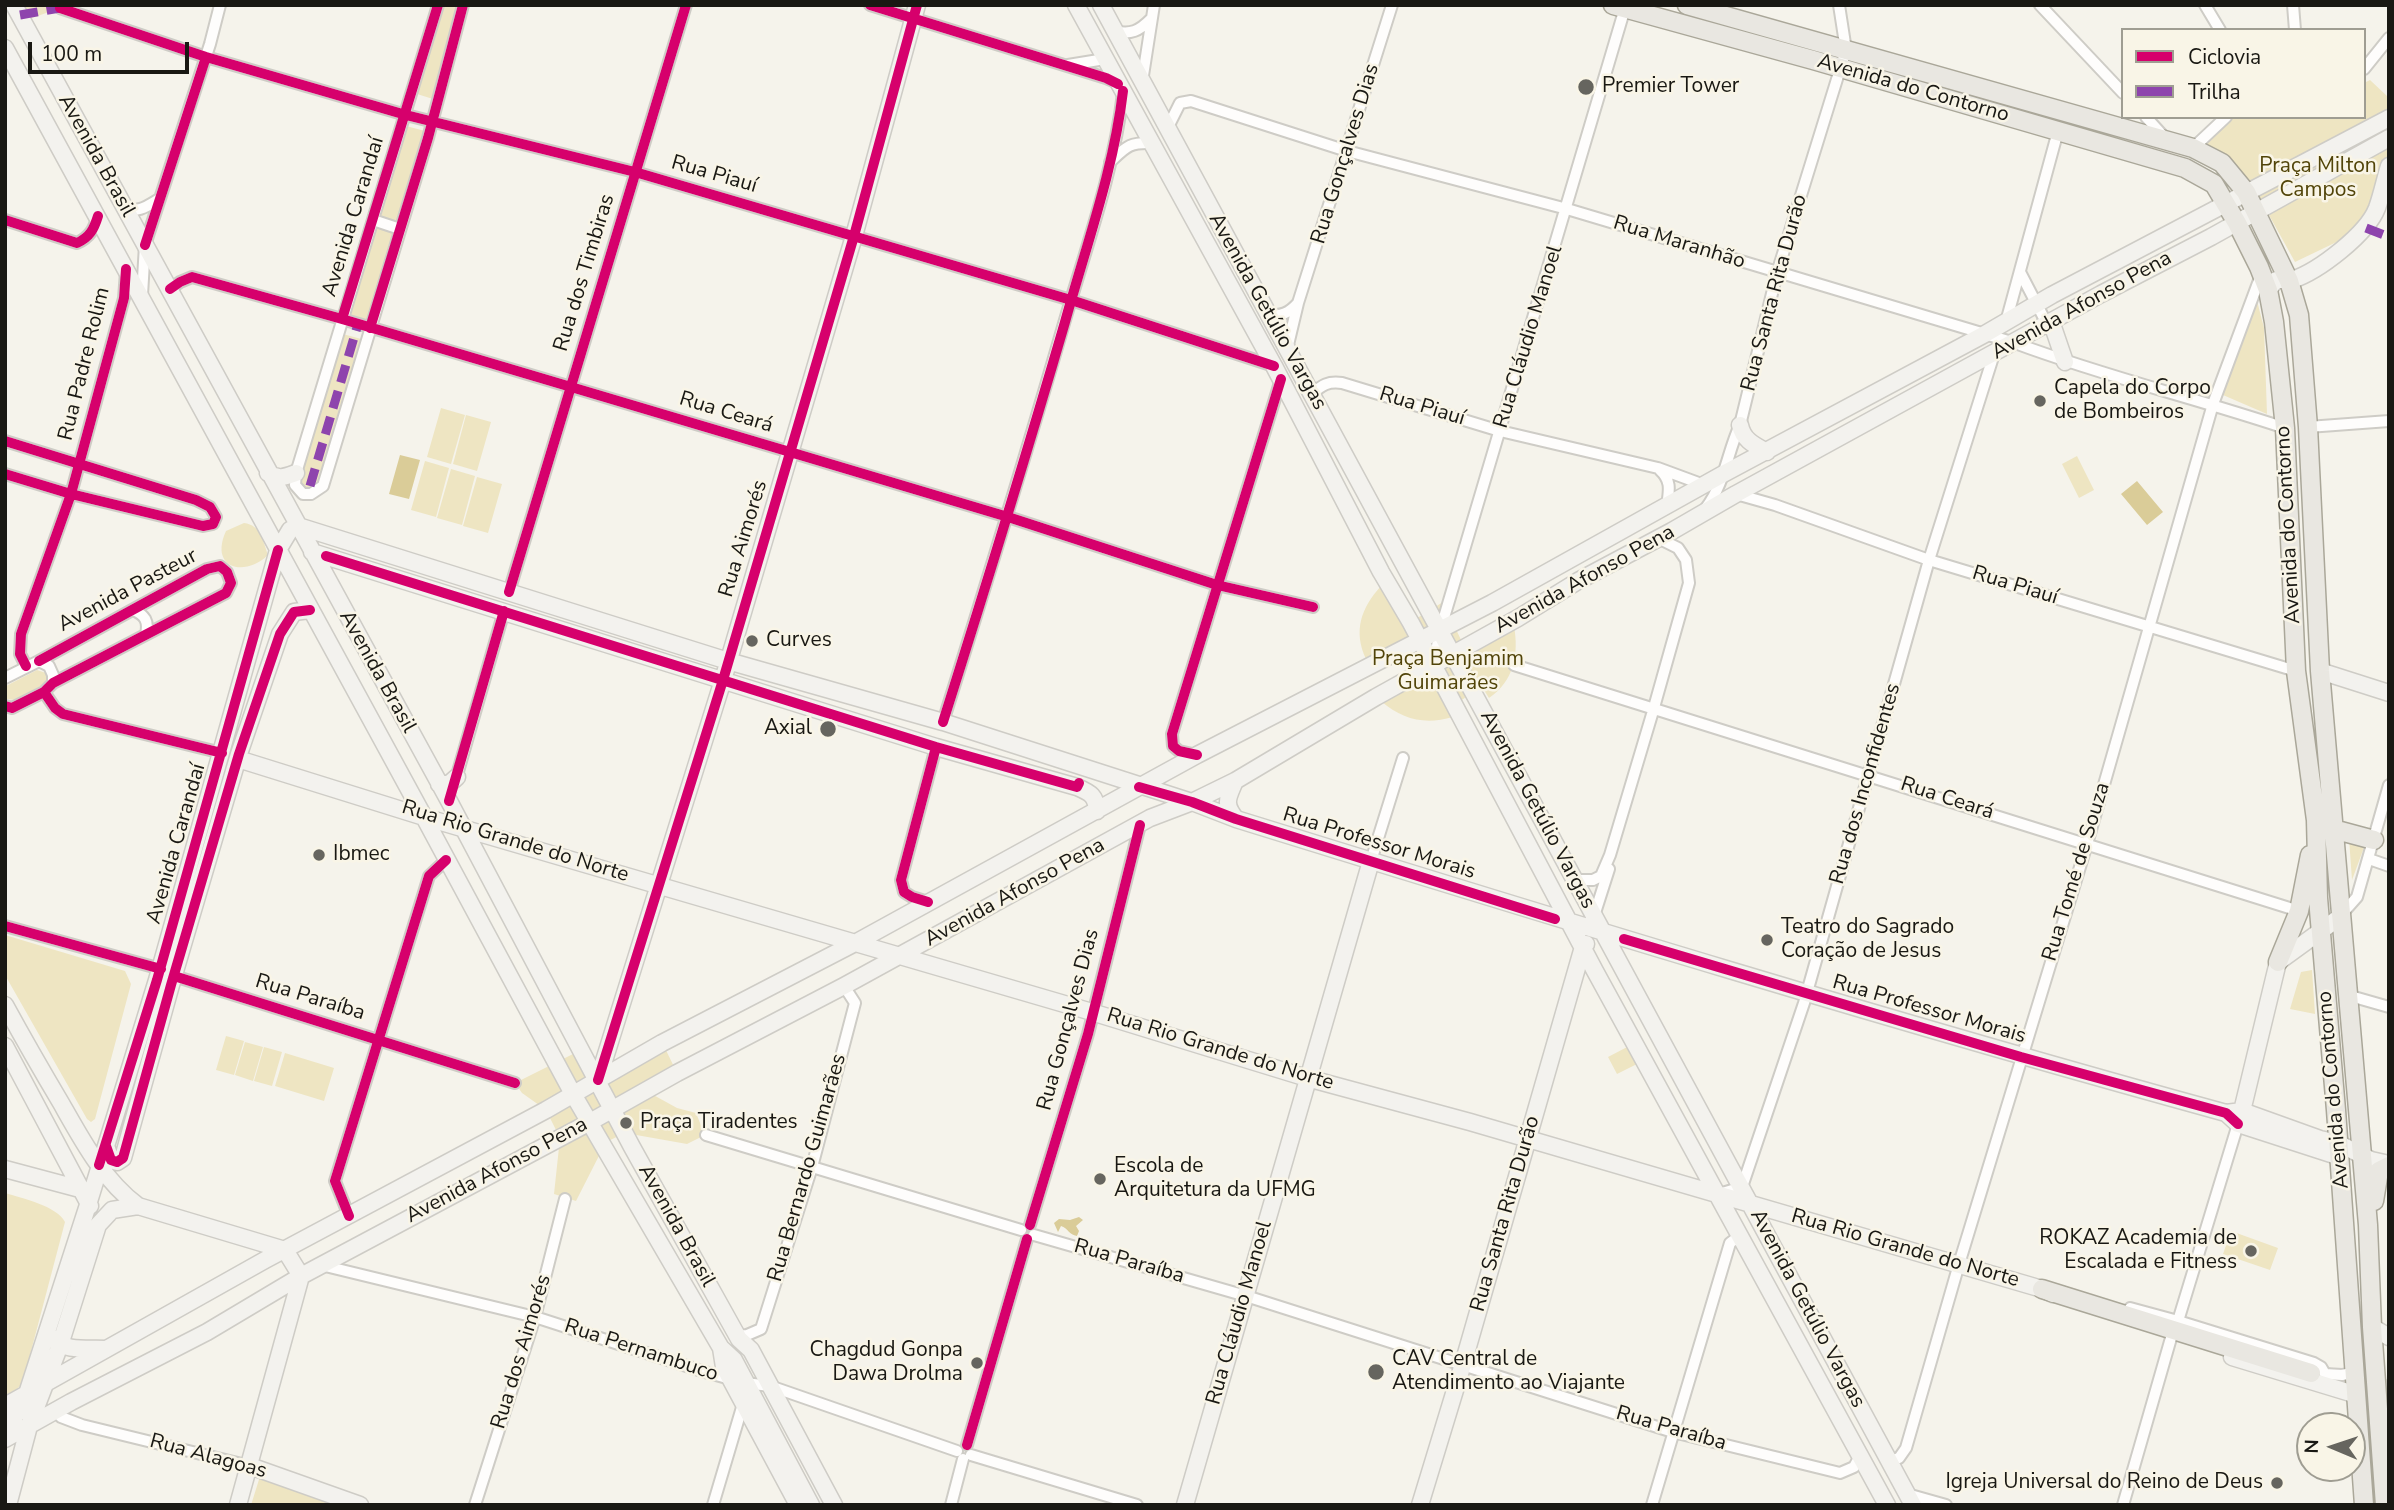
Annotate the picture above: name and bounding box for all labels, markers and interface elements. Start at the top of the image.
scale bar [32,28,192,72]
legend [2121,28,2366,119]
text: 100 m [41,40,102,68]
text: Ciclovia [2188,43,2261,71]
street label: Avenida do Contorno [1814,50,2012,128]
street label: Rua Gonçalves Dias [1307,61,1385,247]
place label: Premier Tower [1602,74,1739,100]
marker: Premier Tower [1576,77,1596,97]
text: Trilha [2188,78,2241,106]
street label: Avenida Brasil [52,90,140,222]
street label: Avenida Carandaí [318,134,390,300]
street label: Rua Piauí [668,151,760,199]
park label: Praça Milton Campos [2259,154,2377,204]
street label: Rua dos Timbiras [549,191,621,355]
street label: Rua Santa Rita Durão [1737,192,1813,394]
street label: Avenida Getúlio Vargas [1202,209,1332,415]
street label: Rua Maranhão [1610,211,1748,275]
street label: Rua Cláudio Manoel [1489,243,1569,431]
street label: Avenida Afonso Pena [1988,246,2176,366]
street label: Rua Padre Rolim [54,285,116,443]
place label: Capela do Corpo de Bombeiros [2054,376,2211,426]
street label: Rua Piauí [1376,382,1468,432]
street label: Rua Ceará [676,387,776,439]
marker: Capela do Corpo de Bombeiros [2032,393,2048,409]
street label: Avenida do Contorno [2271,425,2307,625]
street label: Rua Aimorés [714,478,774,600]
street label: Avenida Afonso Pena [1491,520,1679,640]
street label: Avenida Pasteur [54,544,202,638]
street label: Rua Piauí [1969,561,2061,611]
street label: Avenida Brasil [333,606,421,738]
place label: Curves [766,628,832,654]
marker: Curves [744,633,760,649]
park label: Praça Benjamim Guimarães [1372,647,1524,697]
street label: Rua dos Inconfidentes [1825,681,1907,887]
street label: Avenida Getúlio Vargas [1474,706,1600,914]
place label: Axial [764,716,812,742]
marker: Axial [818,719,838,739]
street label: Avenida Carandaí [142,761,212,927]
street label: Rua Ceará [1897,772,1997,826]
street label: Rua Tomé de Souza [2038,780,2116,964]
street label: Rua Rio Grande do Norte [399,795,631,889]
street label: Rua Professor Morais [1280,803,1478,885]
street label: Avenida Afonso Pena [921,833,1109,953]
place label: Ibmec [333,842,389,868]
marker: Ibmec [311,847,327,863]
place label: Teatro do Sagrado Coração de Jesus [1781,915,1954,965]
street label: Rua Gonçalves Dias [1033,926,1105,1114]
marker: Teatro do Sagrado Coração de Jesus [1759,932,1775,948]
street label: Rua Paraíba [252,969,368,1027]
street label: Rua Professor Morais [1829,970,2029,1050]
street label: Avenida do Contorno [2313,990,2355,1190]
street label: Rua Rio Grande do Norte [1104,1003,1336,1097]
street label: Rua Bernardo Guimarães [763,1051,853,1285]
place label: Praça Tiradentes [640,1110,798,1136]
street label: Avenida Afonso Pena [402,1112,592,1230]
street label: Rua Santa Rita Durão [1466,1113,1546,1315]
marker: Praça Tiradentes [618,1115,634,1131]
place label: Escola de Arquitetura da UFMG [1114,1154,1316,1204]
street label: Avenida Brasil [632,1160,720,1292]
marker: Escola de Arquitetura da UFMG [1092,1171,1108,1187]
street label: Rua Rio Grande do Norte [1788,1204,2022,1294]
street label: Avenida Getúlio Vargas [1744,1205,1870,1413]
street label: Rua Cláudio Manoel [1202,1218,1278,1408]
place label: ROKAZ Academia de Escalada e Fitness [2039,1226,2237,1276]
street label: Rua Paraíba [1071,1234,1187,1290]
marker: ROKAZ Academia de Escalada e Fitness [2243,1243,2259,1259]
street label: Rua dos Aimorés [487,1272,557,1432]
street label: Rua Pernambuco [561,1314,721,1388]
place label: Chagdud Gonpa Dawa Drolma [810,1338,963,1388]
place label: CAV Central de Atendimento ao Viajante [1392,1347,1625,1397]
marker: Chagdud Gonpa Dawa Drolma [969,1355,985,1371]
marker: CAV Central de Atendimento ao Viajante [1366,1362,1386,1382]
street label: Rua Paraíba [1613,1401,1729,1457]
north arrow [2296,1412,2366,1482]
street label: Rua Alagoas [147,1429,269,1485]
text: N [2299,1439,2325,1454]
place label: Igreja Universal do Reino de Deus [1945,1470,2263,1496]
marker: Igreja Universal do Reino de Deus [2269,1475,2285,1491]

